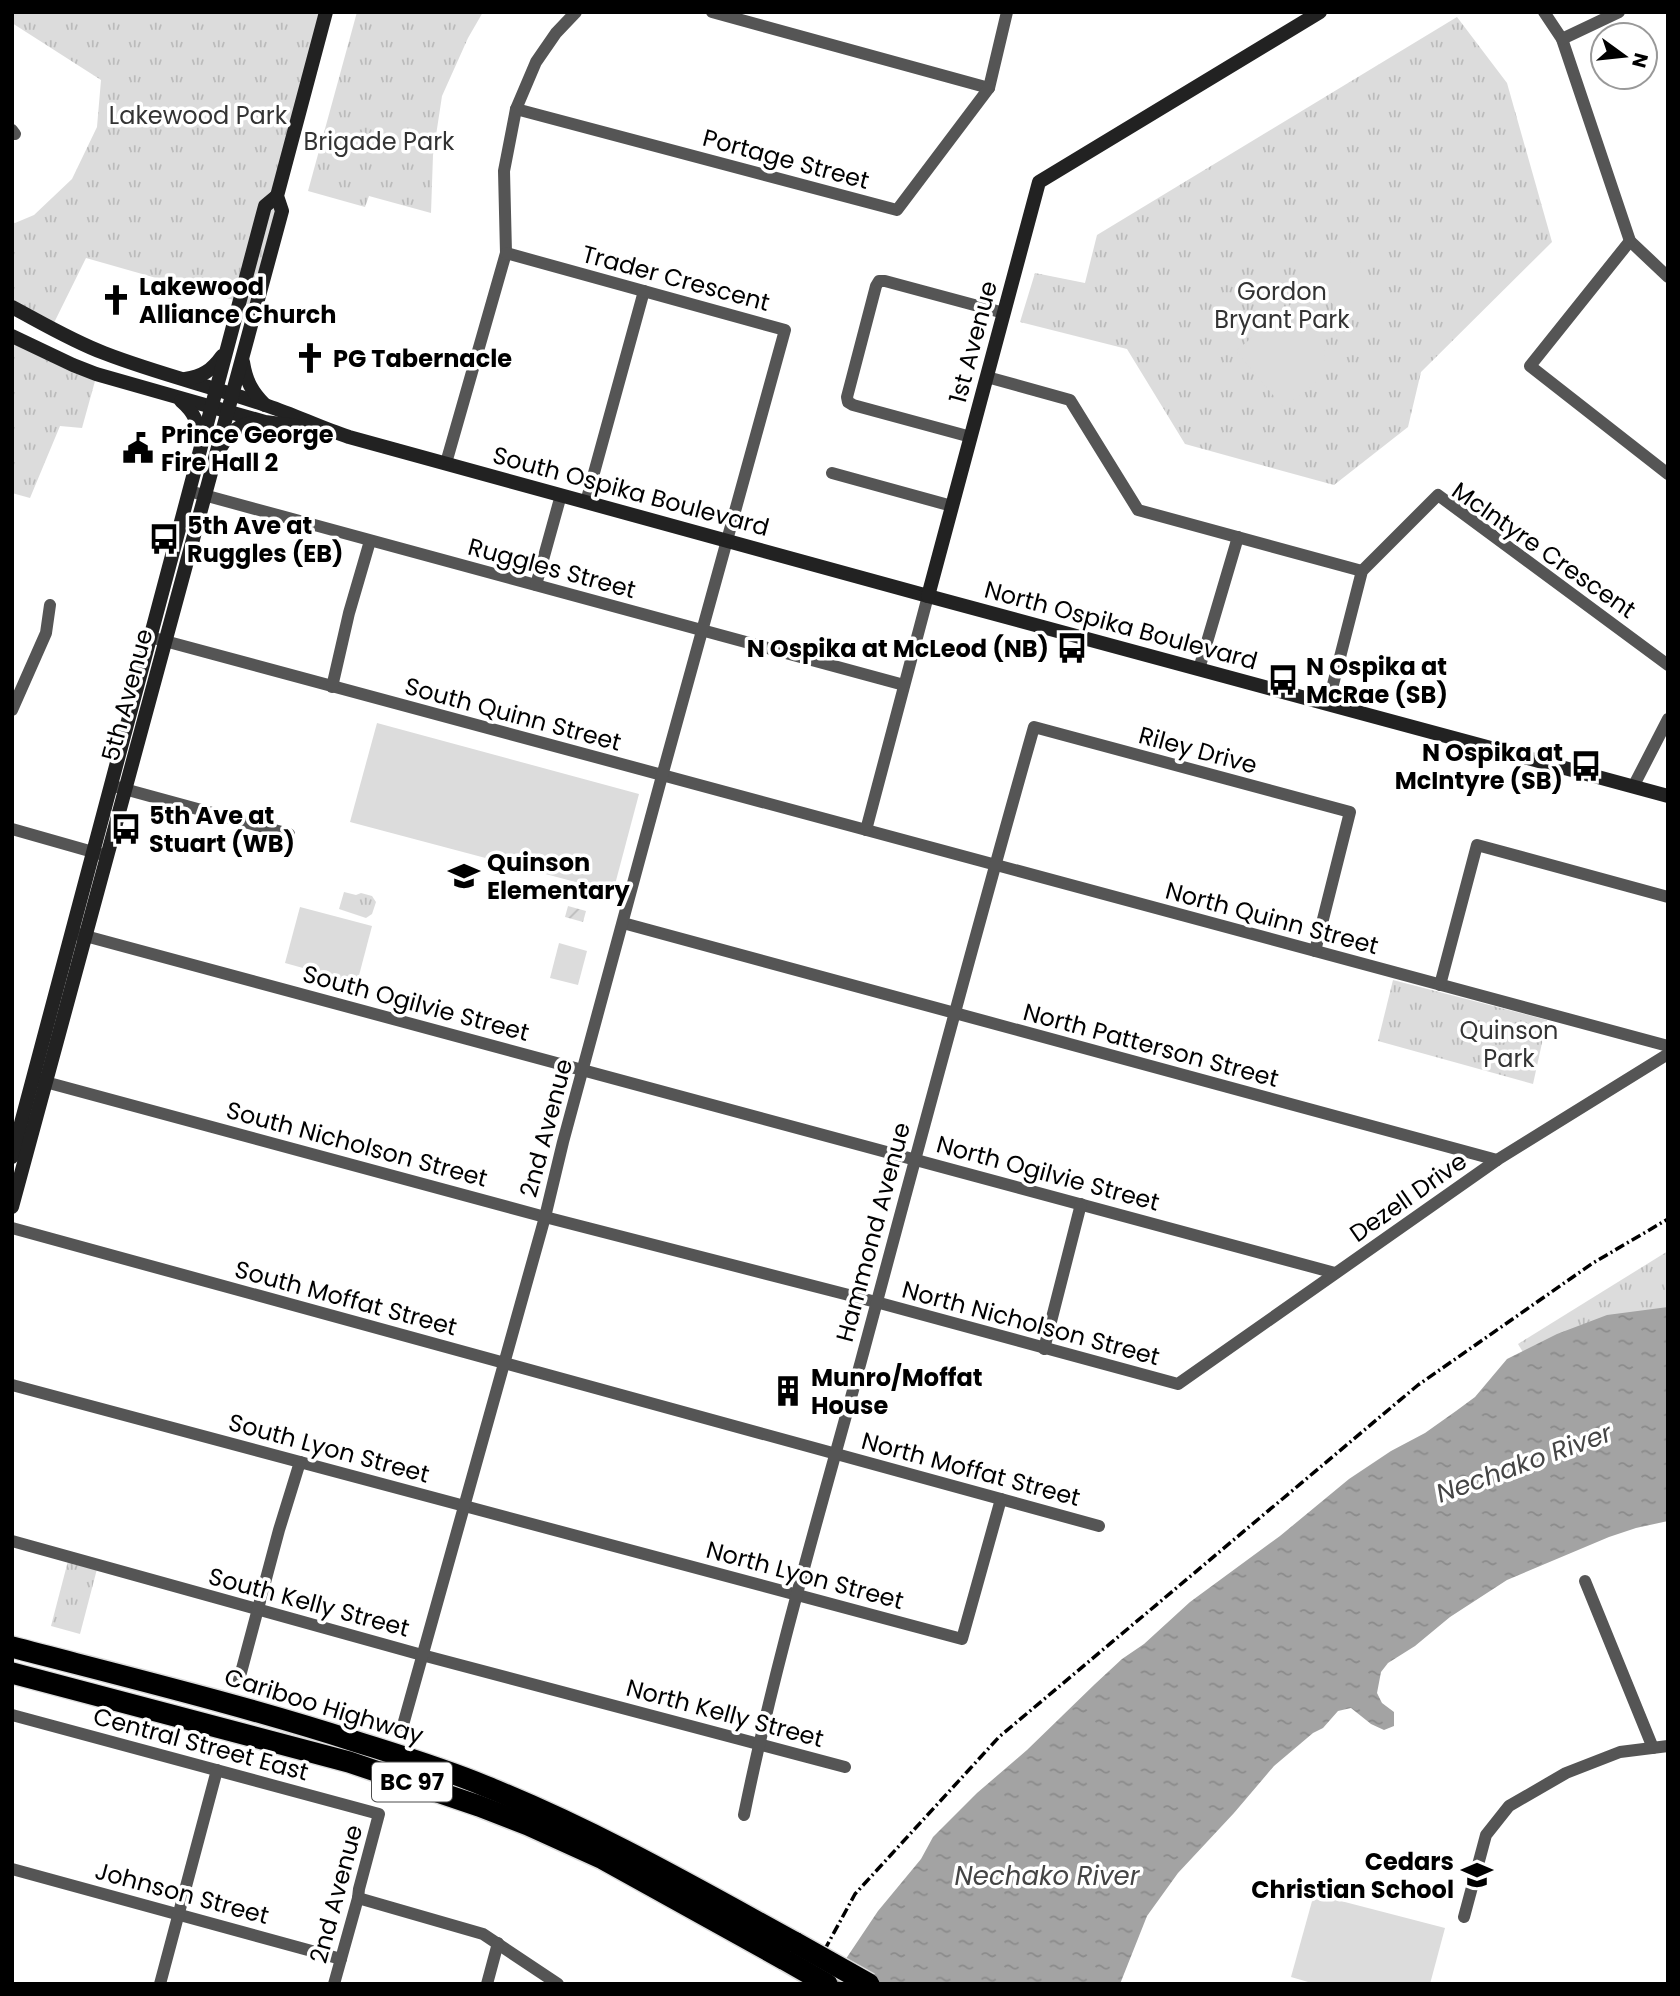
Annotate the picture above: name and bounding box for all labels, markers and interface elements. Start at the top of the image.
north arrow [1589,21,1659,91]
text: N [1625,50,1655,71]
park label: Lakewood Park [109,99,288,132]
street label: Portage Street [699,121,873,197]
park label: Brigade Park [304,125,455,158]
street label: Trader Crescent [578,237,774,319]
place label: Lakewood Alliance Church [139,270,336,331]
park label: Gordon Bryant Park [1214,275,1350,336]
street label: 1st Avenue [941,277,1005,407]
church icon: Lakewood Alliance Church [99,283,133,317]
church icon: PG Tabernacle [293,341,327,375]
place label: PG Tabernacle [333,342,512,375]
place label: Prince George Fire Hall 2 [161,418,334,479]
public building icon: Prince George Fire Hall 2 [121,431,155,465]
street label: South Ospika Boulevard [489,438,773,544]
street label: McIntyre Crescent [1445,474,1643,626]
place label: 5th Ave at Ruggles (EB) [187,509,343,570]
bus stop icon: 5th Ave at Ruggles (EB) [147,522,181,556]
street label: Ruggles Street [464,530,640,606]
street label: North Ospika Boulevard [981,573,1261,677]
street label: 5th Avenue [94,625,160,765]
bus stop icon: N Ospika at McLeod (NB) [1055,631,1089,665]
place label: N Ospika at McLeod (NB) [747,632,1049,665]
place label: N Ospika at McRae (SB) [1306,650,1448,711]
bus stop icon: N Ospika at McRae (SB) [1266,663,1300,697]
street label: South Quinn Street [401,669,625,759]
street label: Riley Drive [1135,718,1261,782]
place label: N Ospika at McIntyre (SB) [1395,736,1563,797]
bus stop icon: N Ospika at McIntyre (SB) [1569,749,1603,783]
place label: 5th Ave at Stuart (WB) [149,799,295,860]
bus stop icon: 5th Ave at Stuart (WB) [109,812,143,846]
place label: Quinson Elementary [487,846,631,907]
school or university icon: Quinson Elementary [447,859,481,893]
street label: North Quinn Street [1162,874,1382,962]
street label: South Ogilvie Street [299,957,533,1049]
street label: North Patterson Street [1020,995,1282,1095]
park label: Quinson Park [1460,1014,1558,1075]
street label: 2nd Avenue [512,1055,580,1201]
street label: South Nicholson Street [223,1093,491,1195]
street label: Hammond Avenue [828,1119,918,1345]
street label: North Ogilvie Street [933,1127,1163,1219]
street label: Dezell Drive [1343,1144,1473,1250]
street label: South Moffat Street [231,1252,461,1344]
street label: North Nicholson Street [898,1273,1164,1373]
place label: Munro/Moffat House [811,1361,982,1422]
building icon: Munro/Moffat House [771,1374,805,1408]
street label: South Lyon Street [225,1405,433,1491]
water label: Nechako River [1431,1414,1618,1512]
street label: North Moffat Street [858,1424,1084,1514]
street label: North Lyon Street [703,1533,907,1617]
street label: South Kelly Street [205,1559,413,1645]
street label: Cariboo Highway [220,1660,428,1752]
street label: North Kelly Street [623,1671,827,1755]
street label: Central Street East [90,1699,312,1789]
road number: BC 97 [372,1763,452,1802]
street label: 2nd Avenue [302,1821,370,1967]
place label: Cedars Christian School [1251,1845,1454,1906]
street label: Johnson Street [91,1854,273,1932]
water label: Nechako River [955,1858,1141,1894]
school or university icon: Cedars Christian School [1460,1858,1494,1892]

